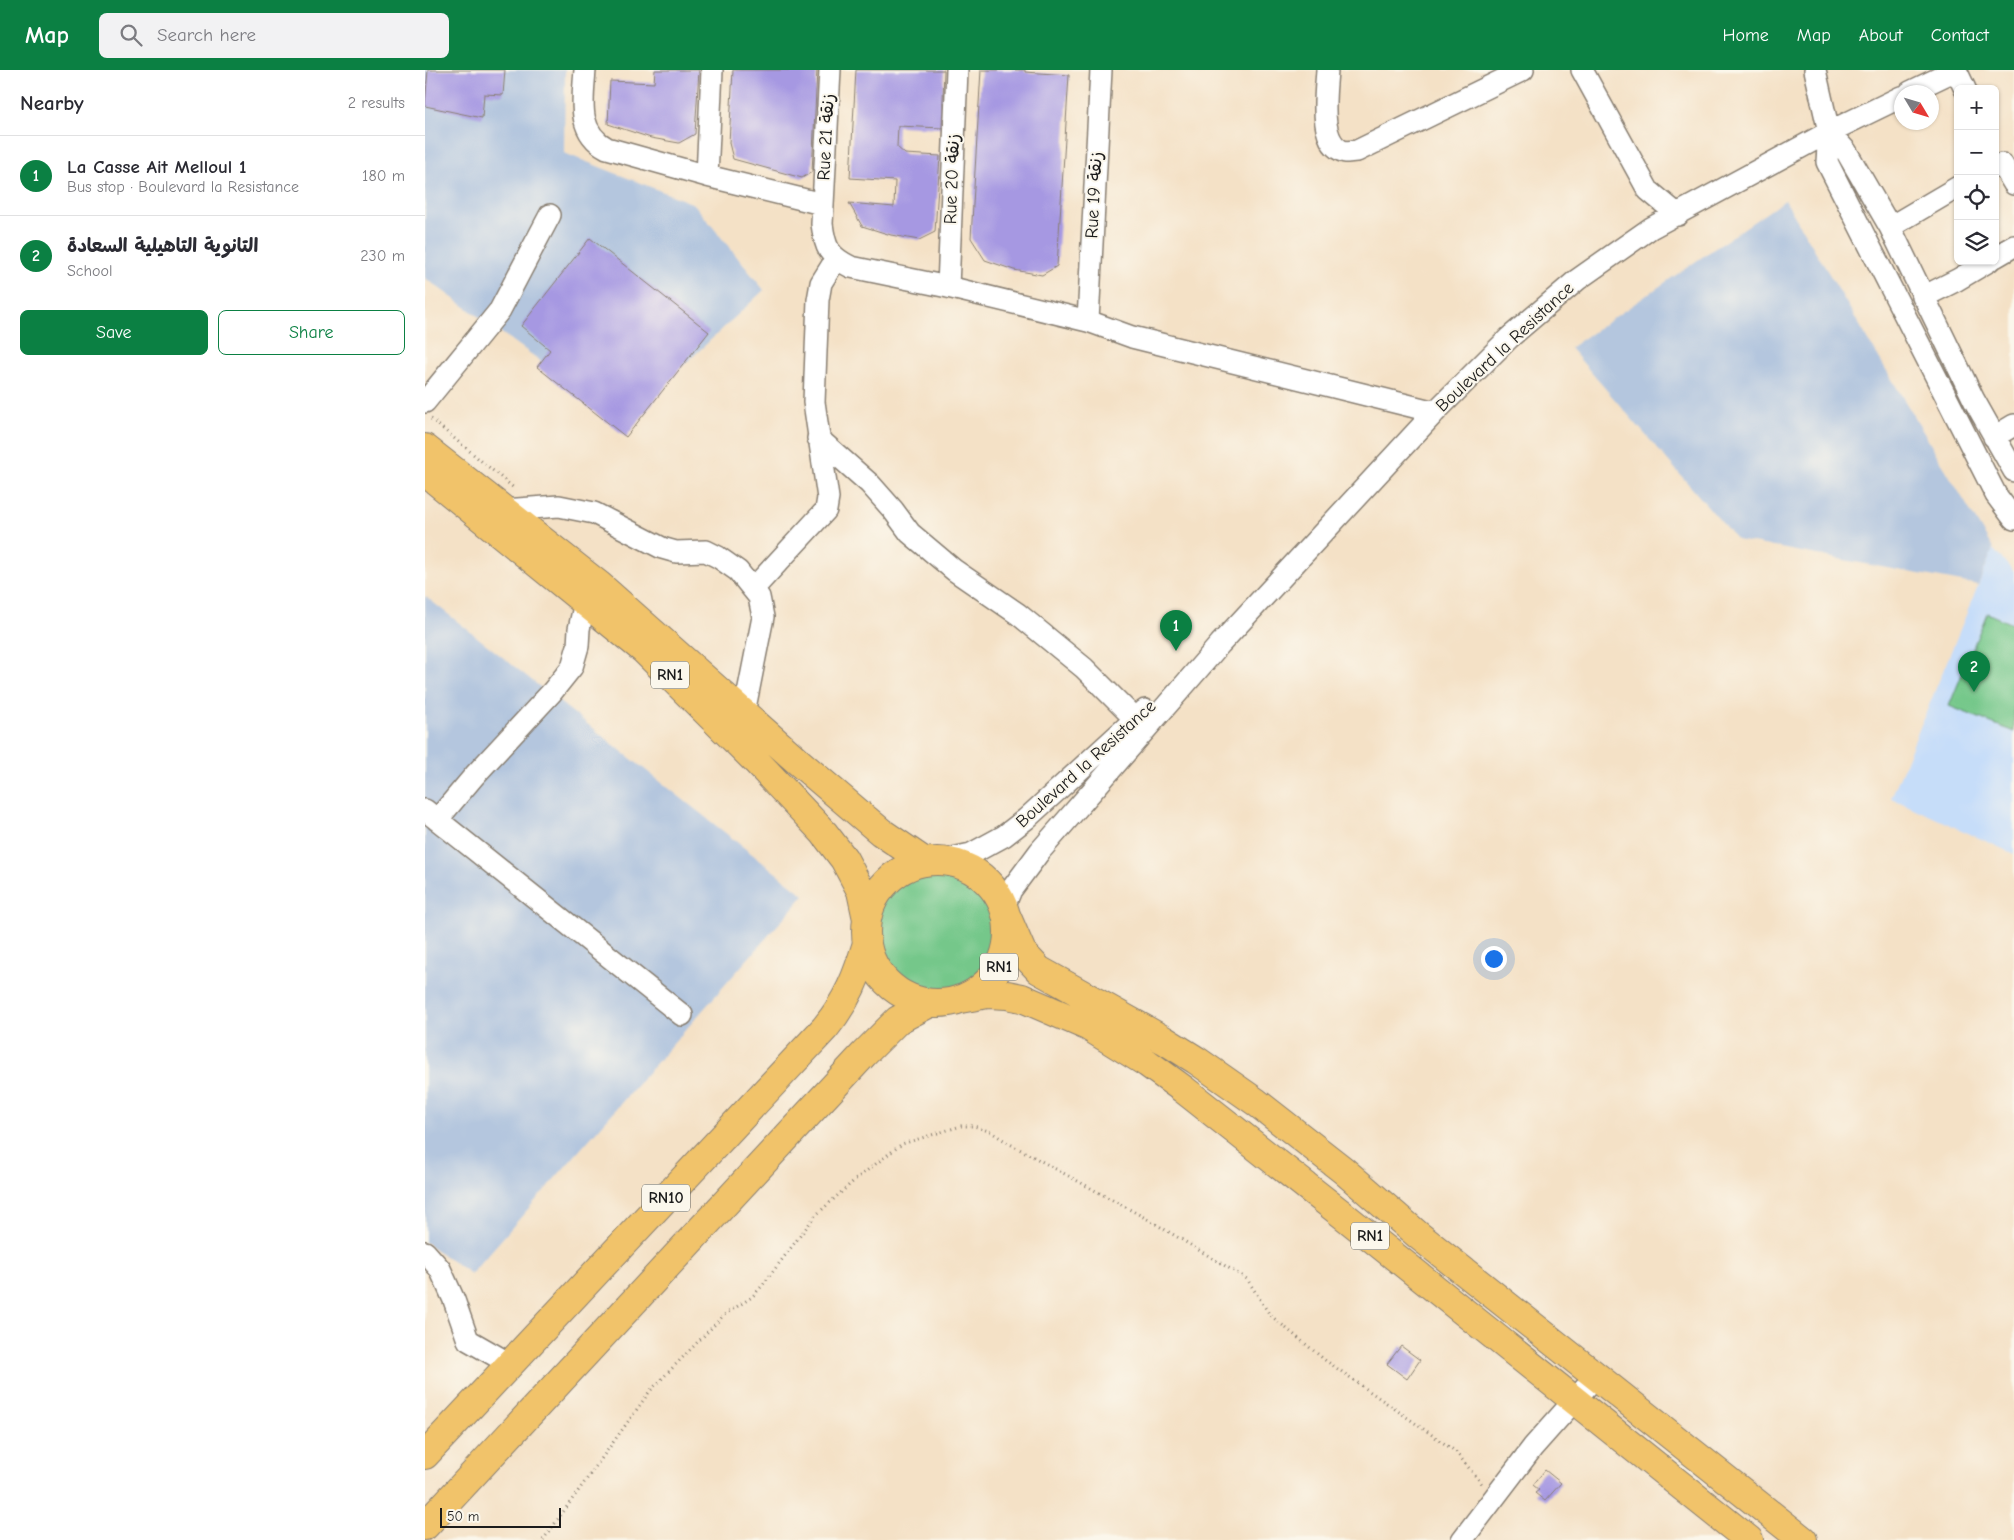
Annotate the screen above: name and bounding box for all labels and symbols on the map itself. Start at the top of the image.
north arrow [1894,85,1939,130]
street label: Rue 21 زنقة [813,93,839,181]
street label: Rue 20 زنقة [940,133,964,225]
street label: Rue 19 زنقة [1081,151,1107,239]
street label: Boulevard la Resistance [1432,278,1578,416]
pin: 1 [1160,610,1192,651]
pin: 2 [1958,651,1990,692]
road number: RN1 [651,662,689,688]
street label: Boulevard la Resistance [1012,696,1160,832]
your location [1481,946,1507,972]
road number: RN1 [980,954,1018,980]
road number: RN10 [642,1184,690,1212]
road number: RN1 [1351,1222,1389,1250]
scale bar [440,1505,561,1528]

